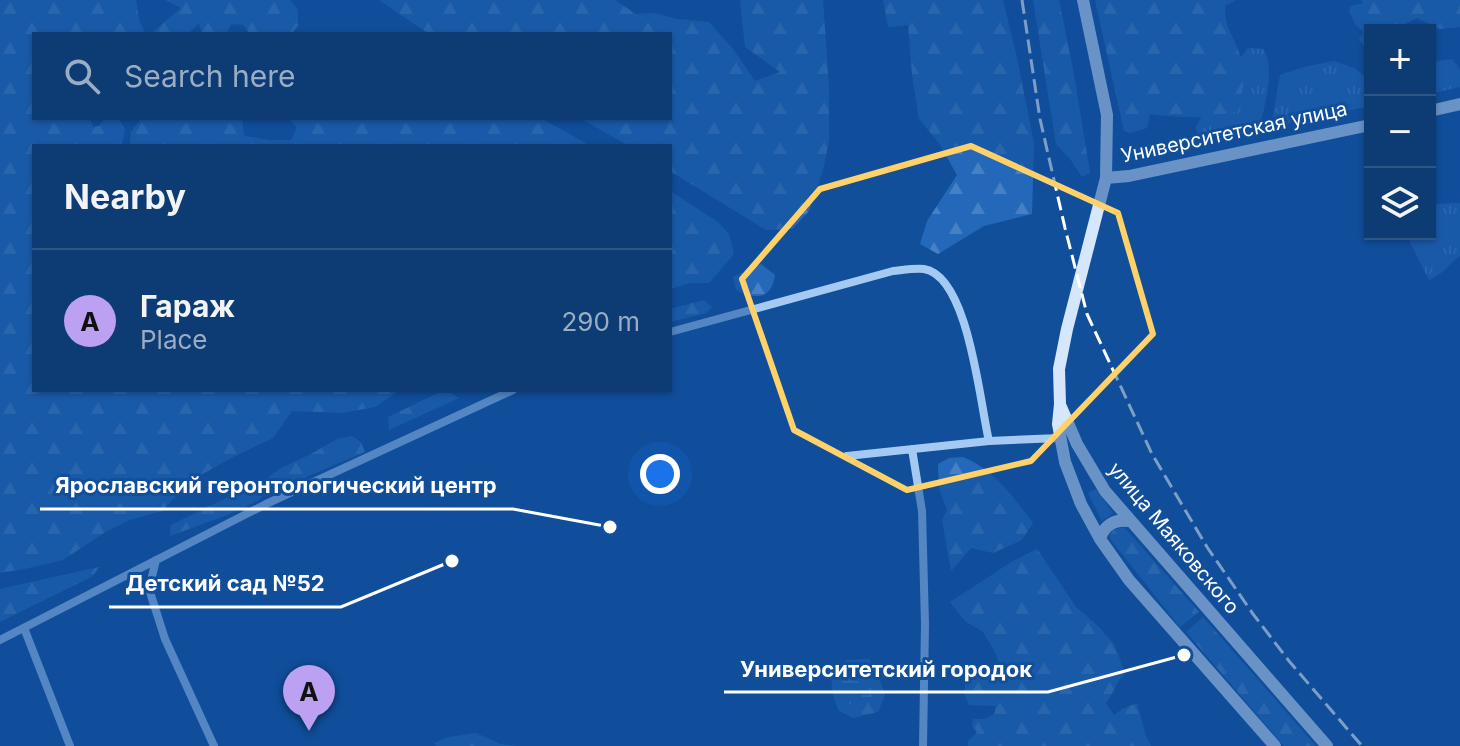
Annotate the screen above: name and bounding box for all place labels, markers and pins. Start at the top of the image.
callout: Ярославский геронтологический центр [40,463,513,509]
callout: Детский сад №52 [109,561,341,607]
callout: Университетский городок [724,646,1048,692]
pin: A [283,665,335,731]

